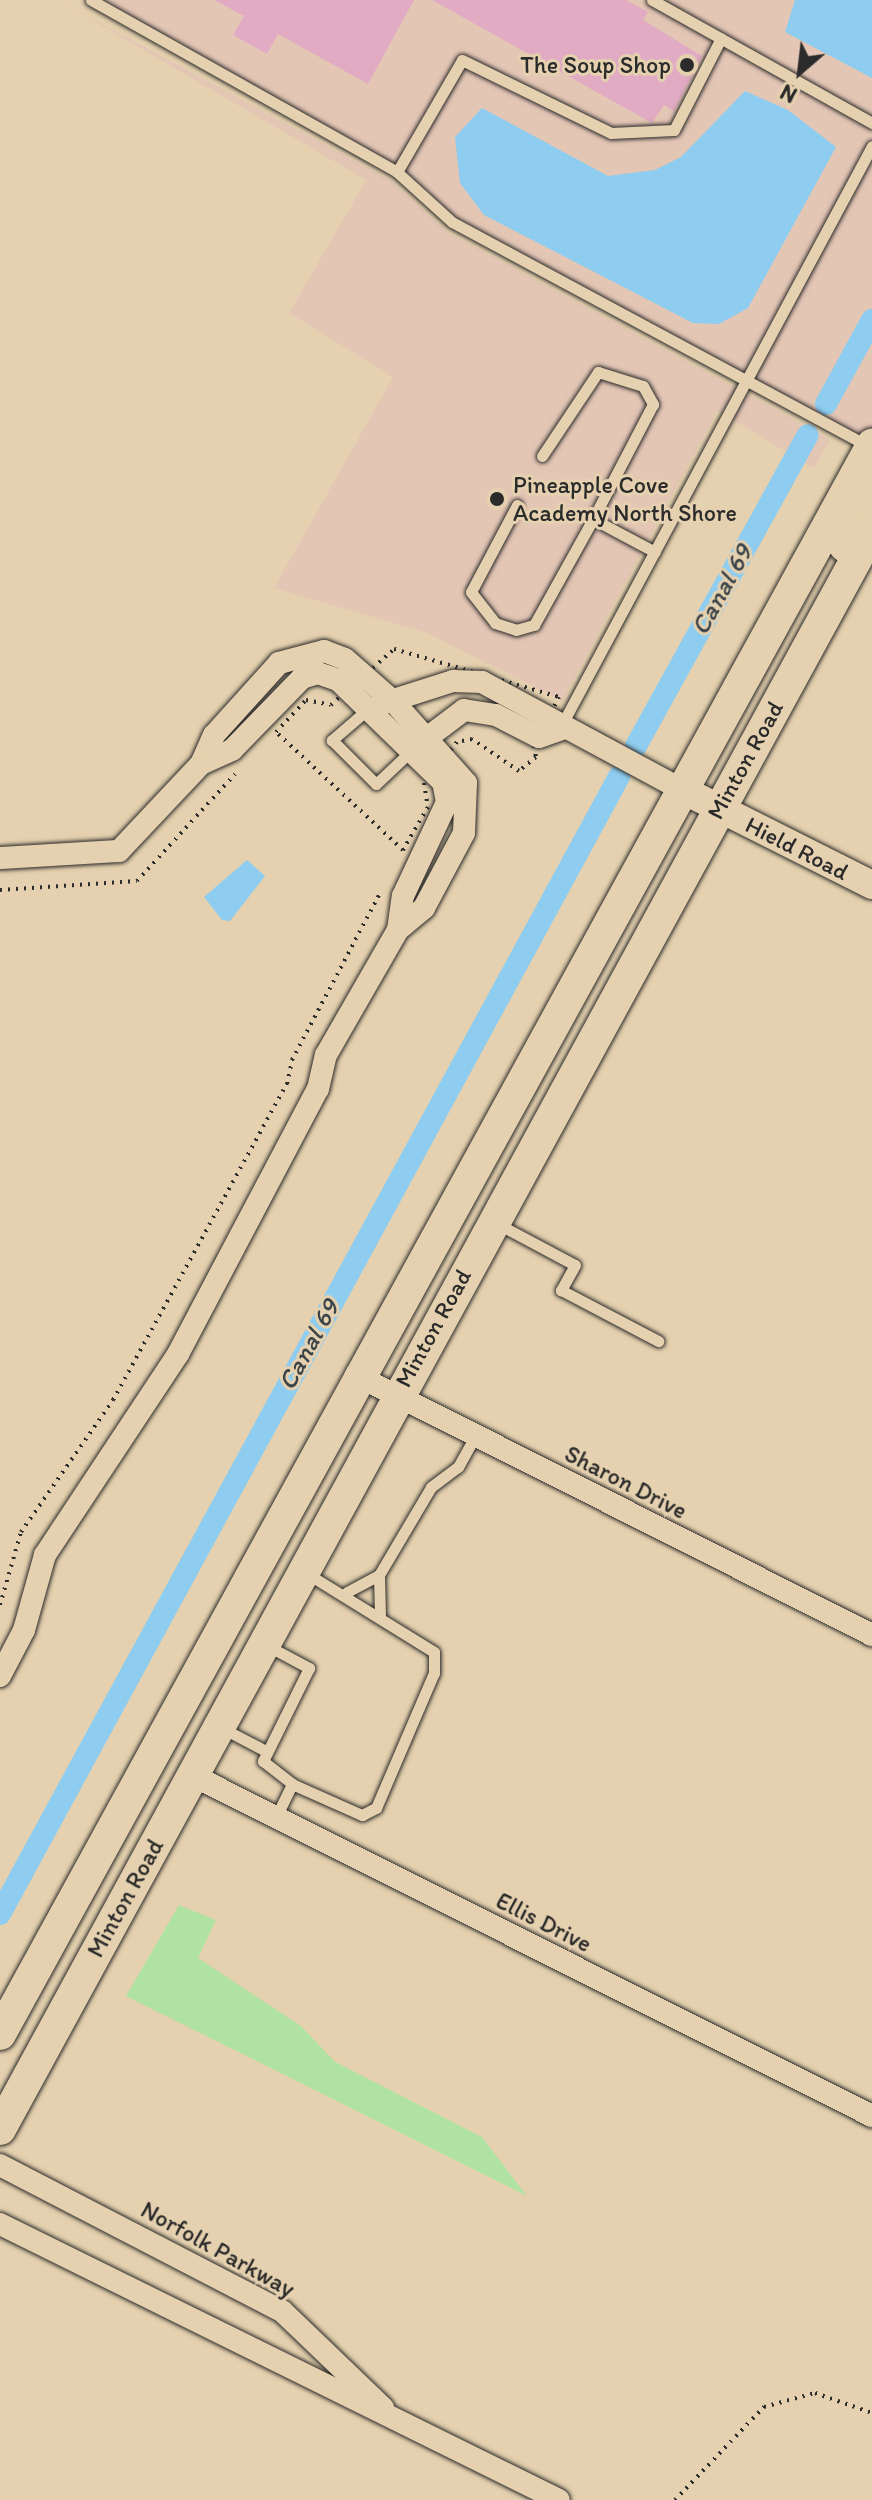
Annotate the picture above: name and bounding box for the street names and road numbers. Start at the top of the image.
street label: Minton Road [701,696,789,824]
street label: Hield Road [741,810,853,886]
street label: Minton Road [389,1264,477,1392]
street label: Sharon Drive [560,1439,692,1525]
street label: Minton Road [81,1834,169,1962]
street label: Ellis Drive [491,1886,597,1958]
street label: Norfolk Parkway [136,2195,300,2303]

